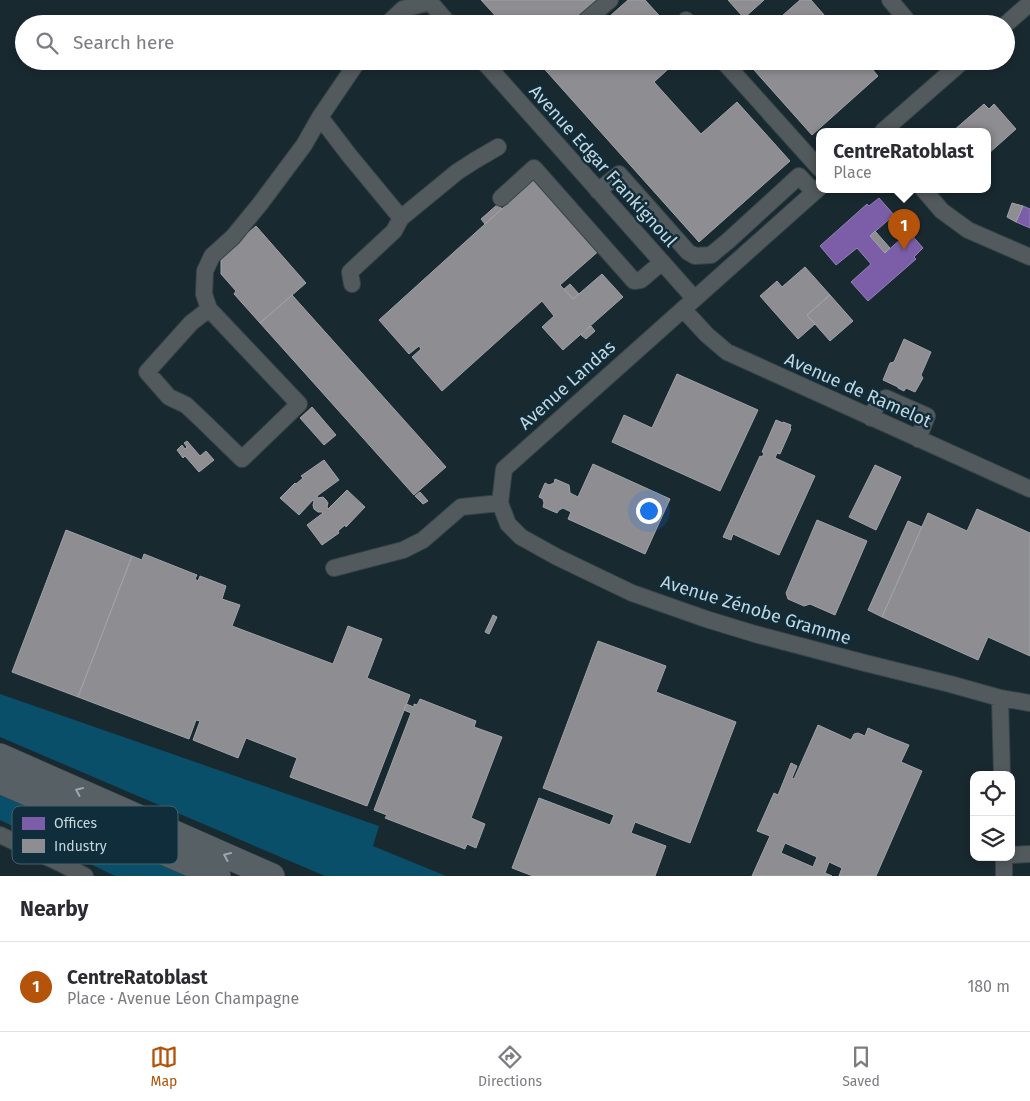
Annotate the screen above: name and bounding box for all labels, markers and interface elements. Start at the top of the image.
search box [15,15,1015,70]
icon: search [33,29,61,57]
text: Search here [73,31,174,54]
street label: Avenue Edgar Frankignoul [524,80,682,252]
popup [816,128,991,193]
text: CentreRatoblast [833,140,974,163]
text: Place [833,163,872,182]
pin: 1 [888,209,920,250]
street label: Avenue Landas [514,336,620,434]
street label: Avenue de Ramelot [781,348,935,432]
your location [636,498,662,524]
street label: Avenue Zénobe Gramme [658,571,854,649]
map controls [970,771,1015,861]
button: locate [970,771,1015,816]
one-way arrow [75,786,83,796]
legend [12,806,178,864]
text: Offices [54,815,97,832]
button: layers [970,816,1015,861]
text: Industry [54,838,107,855]
one-way arrow [223,852,232,863]
text: Nearby [20,896,88,922]
text: CentreRatoblast [67,966,208,989]
text: 1 [32,977,40,996]
text: 180 m [967,977,1010,996]
text: Place · Avenue Léon Champagne [67,989,299,1008]
tab: Map [150,1043,178,1090]
tab: Directions [478,1043,542,1090]
tab: Saved [842,1043,880,1090]

